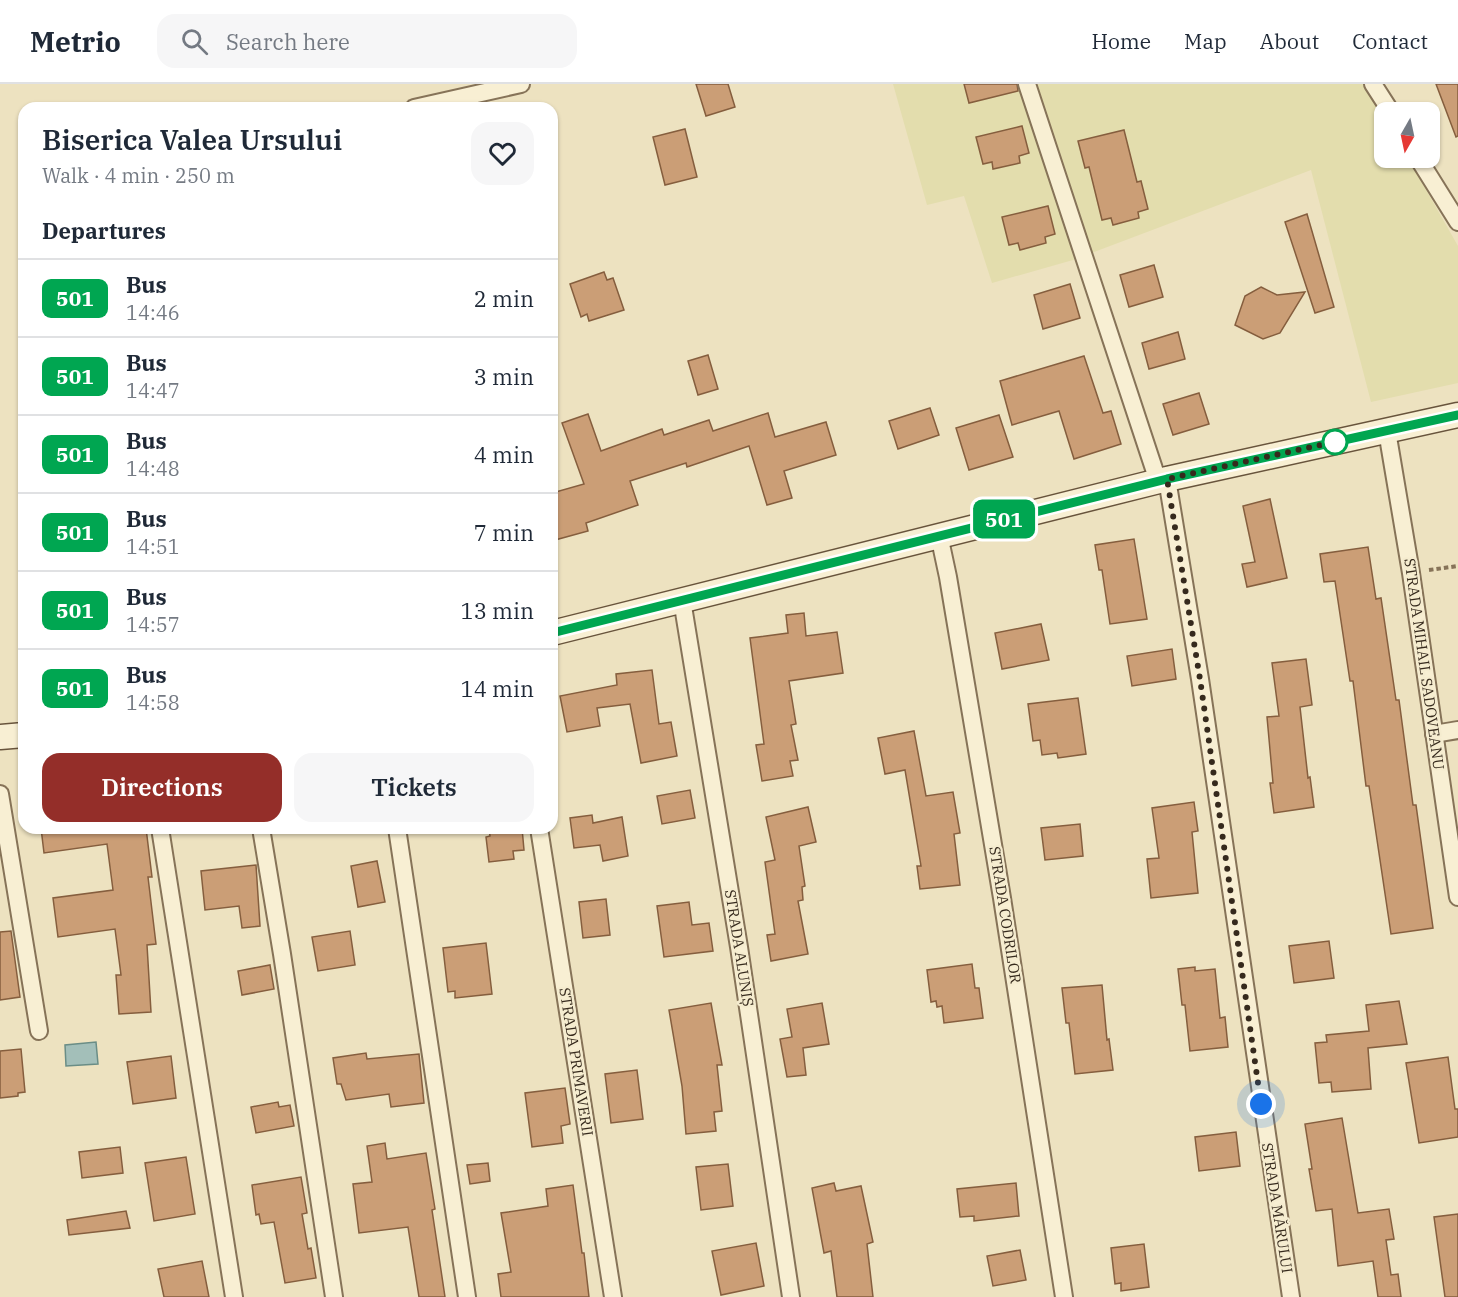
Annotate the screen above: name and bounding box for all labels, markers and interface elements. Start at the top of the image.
search box [157,14,577,68]
text: Metrio [30,23,121,60]
icon: search [178,25,211,58]
text: Search here [226,27,350,56]
text: Home [1091,27,1151,55]
text: Map [1184,27,1227,55]
text: About [1260,27,1319,55]
text: Contact [1352,27,1428,55]
north arrow [1374,102,1440,168]
map controls [1374,102,1440,168]
text: Biserica Valea Ursului [42,121,342,158]
button: heart [471,122,534,185]
text: Walk · 4 min · 250 m [42,162,235,189]
text: Departures [42,216,166,245]
text: Bus [126,270,167,299]
text: 501 [56,284,94,312]
text: 2 min [474,284,534,313]
text: 14:46 [126,299,180,326]
text: Bus [126,348,167,377]
text: 501 [56,362,94,390]
text: 3 min [474,362,534,391]
text: 14:47 [126,377,180,404]
text: Bus [126,426,167,455]
unlabelled marker [1322,429,1348,455]
text: 501 [56,440,94,468]
text: 4 min [474,440,534,469]
text: 14:48 [126,455,180,482]
line badge: 501 [970,500,1038,538]
text: Bus [126,504,167,533]
text: 501 [985,505,1023,533]
text: 501 [56,518,94,546]
text: 7 min [474,518,534,547]
text: 14:51 [126,533,180,560]
street label: STRADA MIHAIL SADOVEANU [1400,557,1449,771]
text: Bus [126,582,167,611]
text: 501 [56,596,94,624]
text: 13 min [461,596,534,625]
text: 14:57 [126,611,180,638]
text: Bus [126,660,167,689]
text: 501 [56,674,94,702]
text: 14 min [461,674,534,703]
text: 14:58 [126,689,180,716]
button: Directions [42,753,282,822]
button: Tickets [294,753,534,822]
street label: STRADA CODRILOR [985,845,1026,985]
street label: STRADA ALUNIȘ [721,888,758,1008]
street label: STRADA PRIMAVERII [555,986,598,1138]
your location [1246,1089,1276,1119]
street label: STRADA MĂRULUI [1258,1141,1297,1274]

